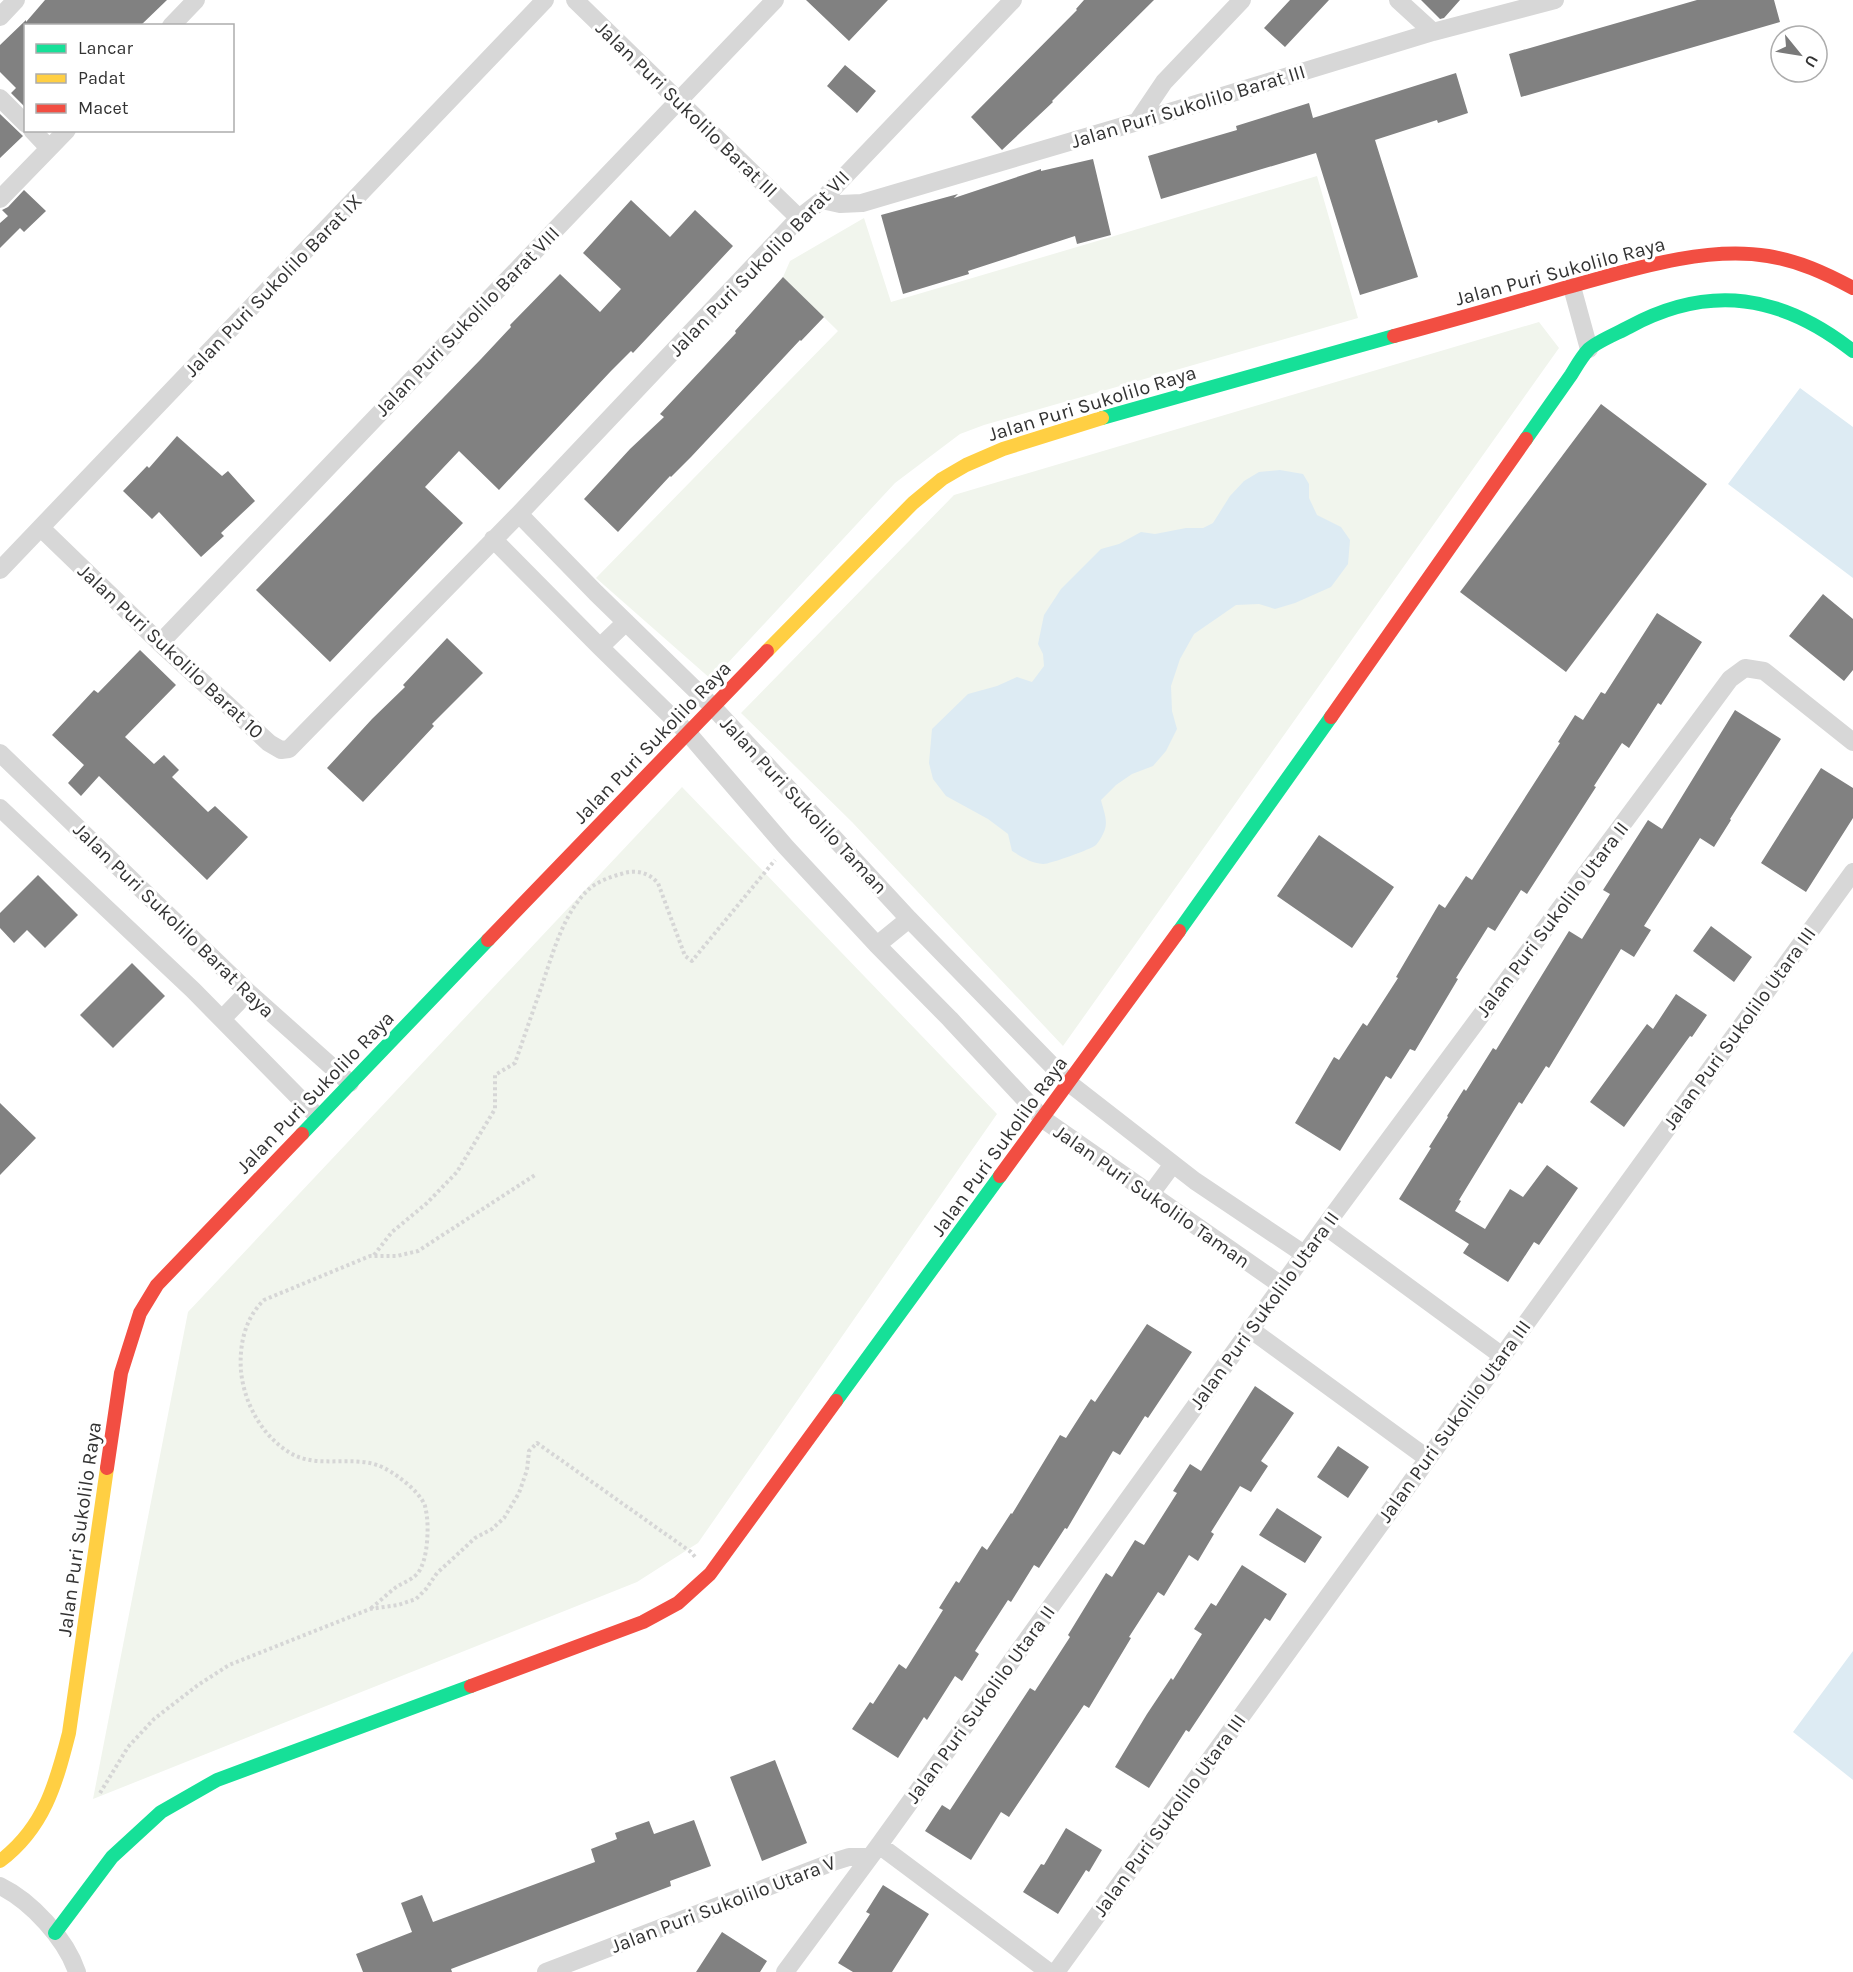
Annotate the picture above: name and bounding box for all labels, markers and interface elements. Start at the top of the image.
street label: Jalan Puri Sukolilo Barat III [591,16,782,202]
legend [24,24,234,132]
north arrow [1769,24,1829,84]
text: Lancar [78,37,133,59]
text: U [1801,52,1823,71]
street label: Jalan Puri Sukolilo Barat III [1068,60,1308,153]
text: Padat [78,67,125,89]
text: Macet [78,97,129,119]
street label: Jalan Puri Sukolilo Barat VII [665,166,854,361]
street label: Jalan Puri Sukolilo Barat IX [180,189,367,382]
street label: Jalan Puri Sukolilo Barat VIII [371,222,564,421]
street label: Jalan Puri Sukolilo Raya [1453,232,1668,311]
street label: Jalan Puri Sukolilo Raya [985,361,1199,446]
street label: Jalan Puri Sukolilo Barat 10 [73,559,268,743]
street label: Jalan Puri Sukolilo Raya [569,657,736,828]
street label: Jalan Puri Sukolilo Taman [715,712,892,899]
street label: Jalan Puri Sukolilo Utara II [1471,817,1633,1022]
street label: Jalan Puri Sukolilo Barat Raya [68,818,279,1023]
street label: Jalan Puri Sukolilo Utara III [1658,923,1820,1134]
street label: Jalan Puri Sukolilo Raya [232,1007,399,1178]
street label: Jalan Puri Sukolilo Raya [926,1052,1072,1241]
street label: Jalan Puri Sukolilo Taman [1049,1120,1254,1273]
street label: Jalan Puri Sukolilo Utara II [1185,1207,1344,1414]
street label: Jalan Puri Sukolilo Utara III [1373,1316,1535,1527]
street label: Jalan Puri Sukolilo Raya [53,1420,106,1638]
street label: Jalan Puri Sukolilo Utara II [901,1601,1060,1808]
street label: Jalan Puri Sukolilo Utara III [1088,1710,1250,1921]
street label: Jalan Puri Sukolilo Utara V [608,1851,839,1958]

